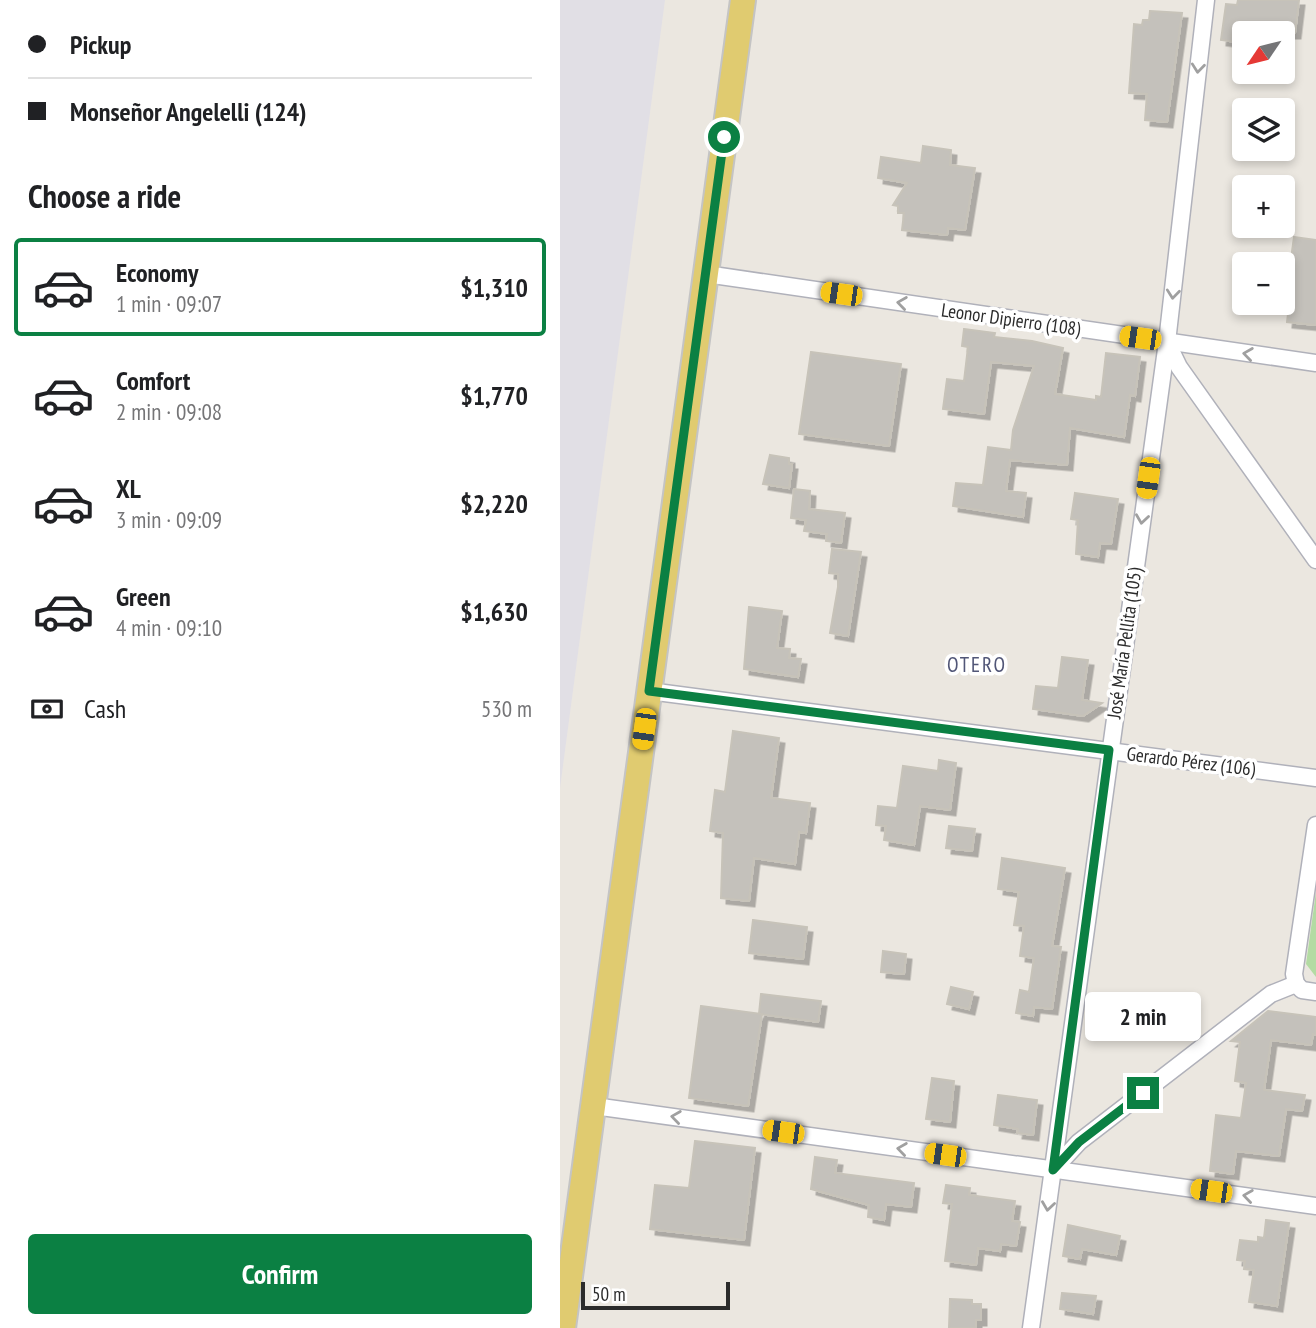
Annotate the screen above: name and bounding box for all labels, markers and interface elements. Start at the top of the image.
north arrow [1232,21,1295,84]
map controls [1232,21,1295,315]
text: Pickup [70,28,131,61]
one-way arrow [1191,62,1206,74]
text: Monseñor Angelelli (124) [70,95,306,128]
button: layers [1232,98,1295,161]
route start [708,121,740,153]
text: Choose a ride [28,175,181,217]
button: + [1232,175,1295,238]
button: − [1232,252,1295,315]
icon: car [32,256,95,319]
text: Economy [116,256,198,289]
text: $1,310 [460,271,528,304]
car [819,281,864,307]
one-way arrow [1165,288,1180,300]
text: 1 min · 09:07 [116,289,222,318]
one-way arrow [896,295,908,310]
street label: Leonor Dipierro (108) [940,297,1083,341]
car [1118,325,1163,351]
one-way arrow [1243,346,1254,361]
icon: car [32,364,95,427]
text: Comfort [116,364,190,397]
text: $1,770 [460,379,528,412]
text: 2 min · 09:08 [116,397,222,426]
car [1135,456,1162,500]
icon: car [32,472,95,535]
text: XL [116,472,141,505]
text: $2,220 [460,487,528,520]
text: 3 min · 09:09 [116,505,222,534]
one-way arrow [1135,513,1150,525]
street label: José María Pellita (105) [1101,566,1147,721]
icon: car [32,580,95,643]
text: Green [116,580,171,613]
text: $1,630 [460,595,528,628]
text: 4 min · 09:10 [116,613,222,642]
district label: OTERO [947,651,1007,678]
icon: cash [28,690,66,728]
text: Cash [84,692,126,725]
text: 530 m [481,694,532,723]
car [631,707,658,751]
street label: Gerardo Pérez (106) [1125,741,1257,781]
callout: 2 min [1085,992,1201,1040]
text: 2 min [1120,1002,1166,1031]
route end [1127,1077,1159,1109]
one-way arrow [670,1110,682,1125]
car [761,1119,806,1145]
one-way arrow [896,1142,907,1157]
car [923,1142,968,1168]
car [1189,1178,1234,1204]
one-way arrow [1242,1189,1254,1204]
one-way arrow [1041,1200,1056,1212]
button: Confirm [28,1234,532,1314]
scale bar [581,1279,730,1311]
text: 50 m [592,1282,626,1306]

